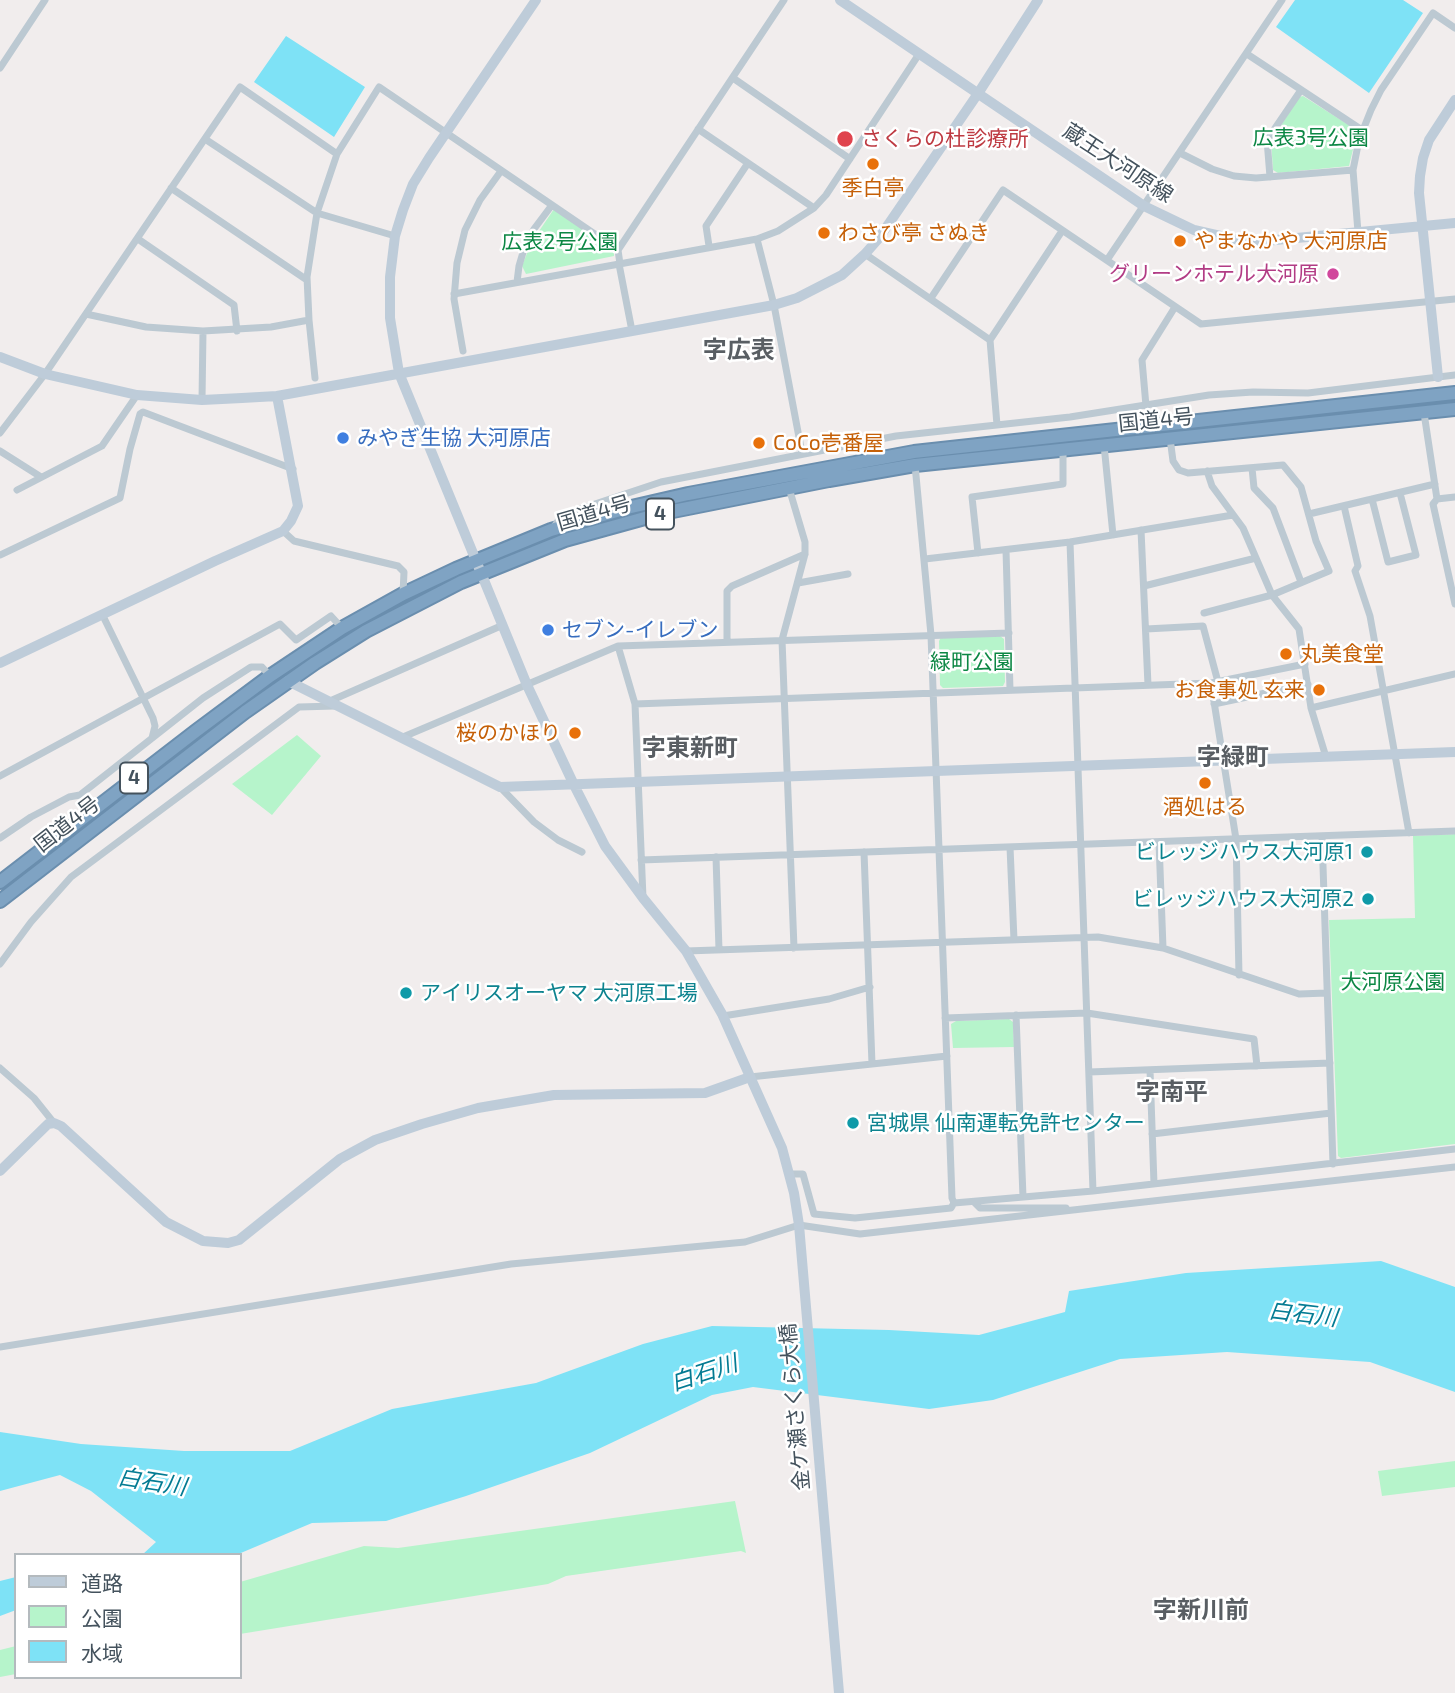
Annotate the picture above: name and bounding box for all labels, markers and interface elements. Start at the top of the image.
street label: 蔵王大河原線 [1058,118,1178,208]
park label: 広表3号公園 [1253,125,1369,151]
place label: さくらの杜診療所 [861,126,1029,152]
marker: さくらの杜診療所 [835,129,855,149]
marker: 季白亭 [865,156,881,172]
place label: 季白亭 [842,175,904,201]
place label: わさび亭 さぬき [838,220,990,246]
marker: わさび亭 さぬき [816,225,832,241]
place label: やまなかや 大河原店 [1194,228,1388,254]
park label: 広表2号公園 [502,229,618,255]
marker: やまなかや 大河原店 [1172,233,1188,249]
place label: グリーンホテル大河原 [1109,261,1319,287]
marker: グリーンホテル大河原 [1325,266,1341,282]
district label: 字広表 [703,336,775,364]
street label: 国道4号 [1117,404,1195,436]
place label: みやぎ生協 大河原店 [357,425,551,451]
marker: みやぎ生協 大河原店 [335,430,351,446]
place label: CoCo壱番屋 [773,430,884,456]
marker: CoCo壱番屋 [751,435,767,451]
street label: 国道4号 [554,490,634,536]
road number: 4 [646,499,674,530]
place label: セブン-イレブン [562,617,718,643]
marker: セブン-イレブン [540,622,556,638]
place label: 丸美食堂 [1300,641,1384,667]
marker: 丸美食堂 [1278,646,1294,662]
park label: 緑町公園 [930,649,1014,675]
place label: お食事処 玄来 [1174,677,1305,703]
marker: お食事処 玄来 [1311,682,1327,698]
place label: 桜のかほり [456,720,561,746]
marker: 桜のかほり [567,725,583,741]
district label: 字東新町 [642,734,738,762]
district label: 字緑町 [1197,743,1269,771]
road number: 4 [120,762,148,793]
marker: 酒処はる [1197,775,1213,791]
street label: 国道4号 [29,791,105,857]
place label: 酒処はる [1163,794,1247,820]
place label: ビレッジハウス大河原1 [1135,839,1353,865]
marker: ビレッジハウス大河原1 [1359,844,1375,860]
place label: ビレッジハウス大河原2 [1132,886,1354,912]
marker: ビレッジハウス大河原2 [1360,891,1376,907]
park label: 大河原公園 [1341,969,1445,995]
place label: アイリスオーヤマ 大河原工場 [420,980,698,1006]
marker: アイリスオーヤマ 大河原工場 [398,985,414,1001]
district label: 字南平 [1136,1078,1208,1106]
place label: 宮城県 仙南運転免許センター [867,1110,1145,1136]
marker: 宮城県 仙南運転免許センター [845,1115,861,1131]
water label: 白石川 [1267,1296,1339,1332]
street label: 金ケ瀬さくら大橋 [775,1322,815,1492]
water label: 白石川 [667,1349,741,1397]
water label: 白石川 [116,1463,188,1501]
legend [14,1553,242,1679]
text: 道路 [81,1570,123,1595]
district label: 字新川前 [1153,1596,1249,1624]
text: 公園 [81,1605,123,1630]
text: 水域 [81,1640,123,1665]

